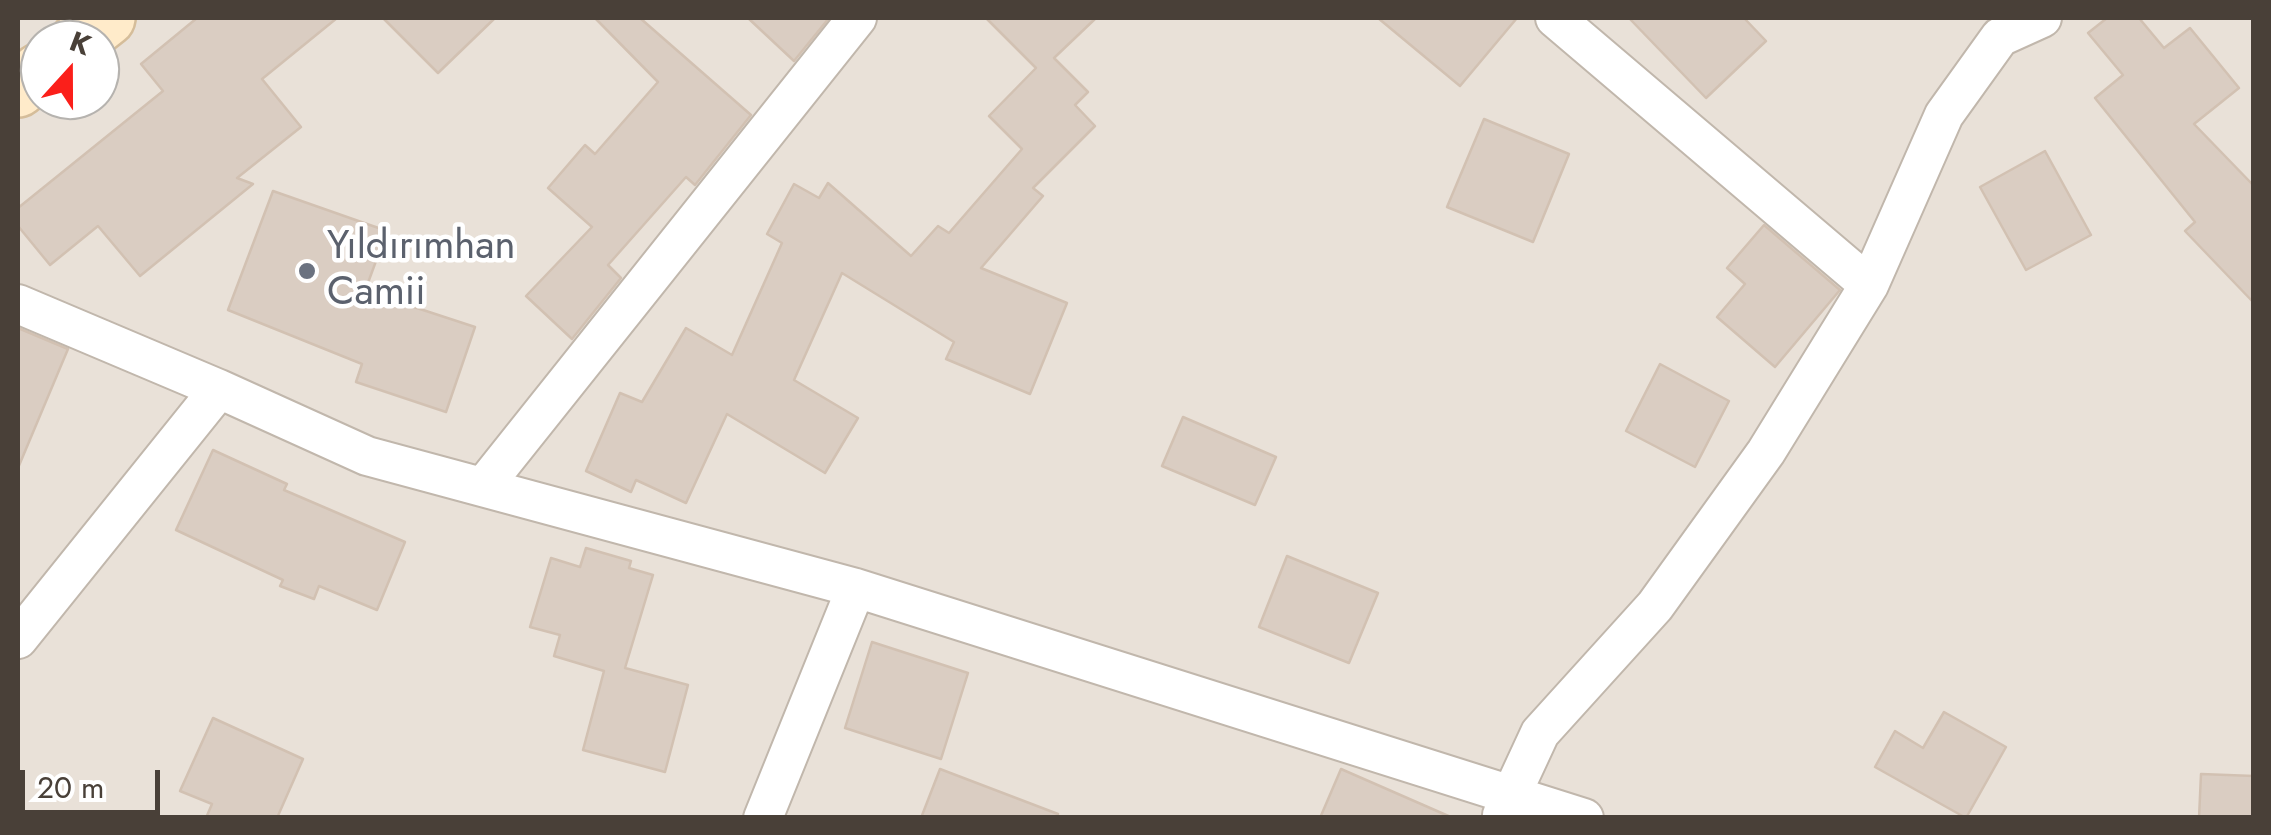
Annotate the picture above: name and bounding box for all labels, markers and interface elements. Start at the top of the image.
north arrow [20,20,120,120]
text: K [64,21,97,66]
place label: Yıldırımhan Camii [327,224,516,318]
marker: Yıldırımhan Camii [296,260,318,282]
scale bar [25,750,165,812]
text: 20 m [37,766,104,809]

